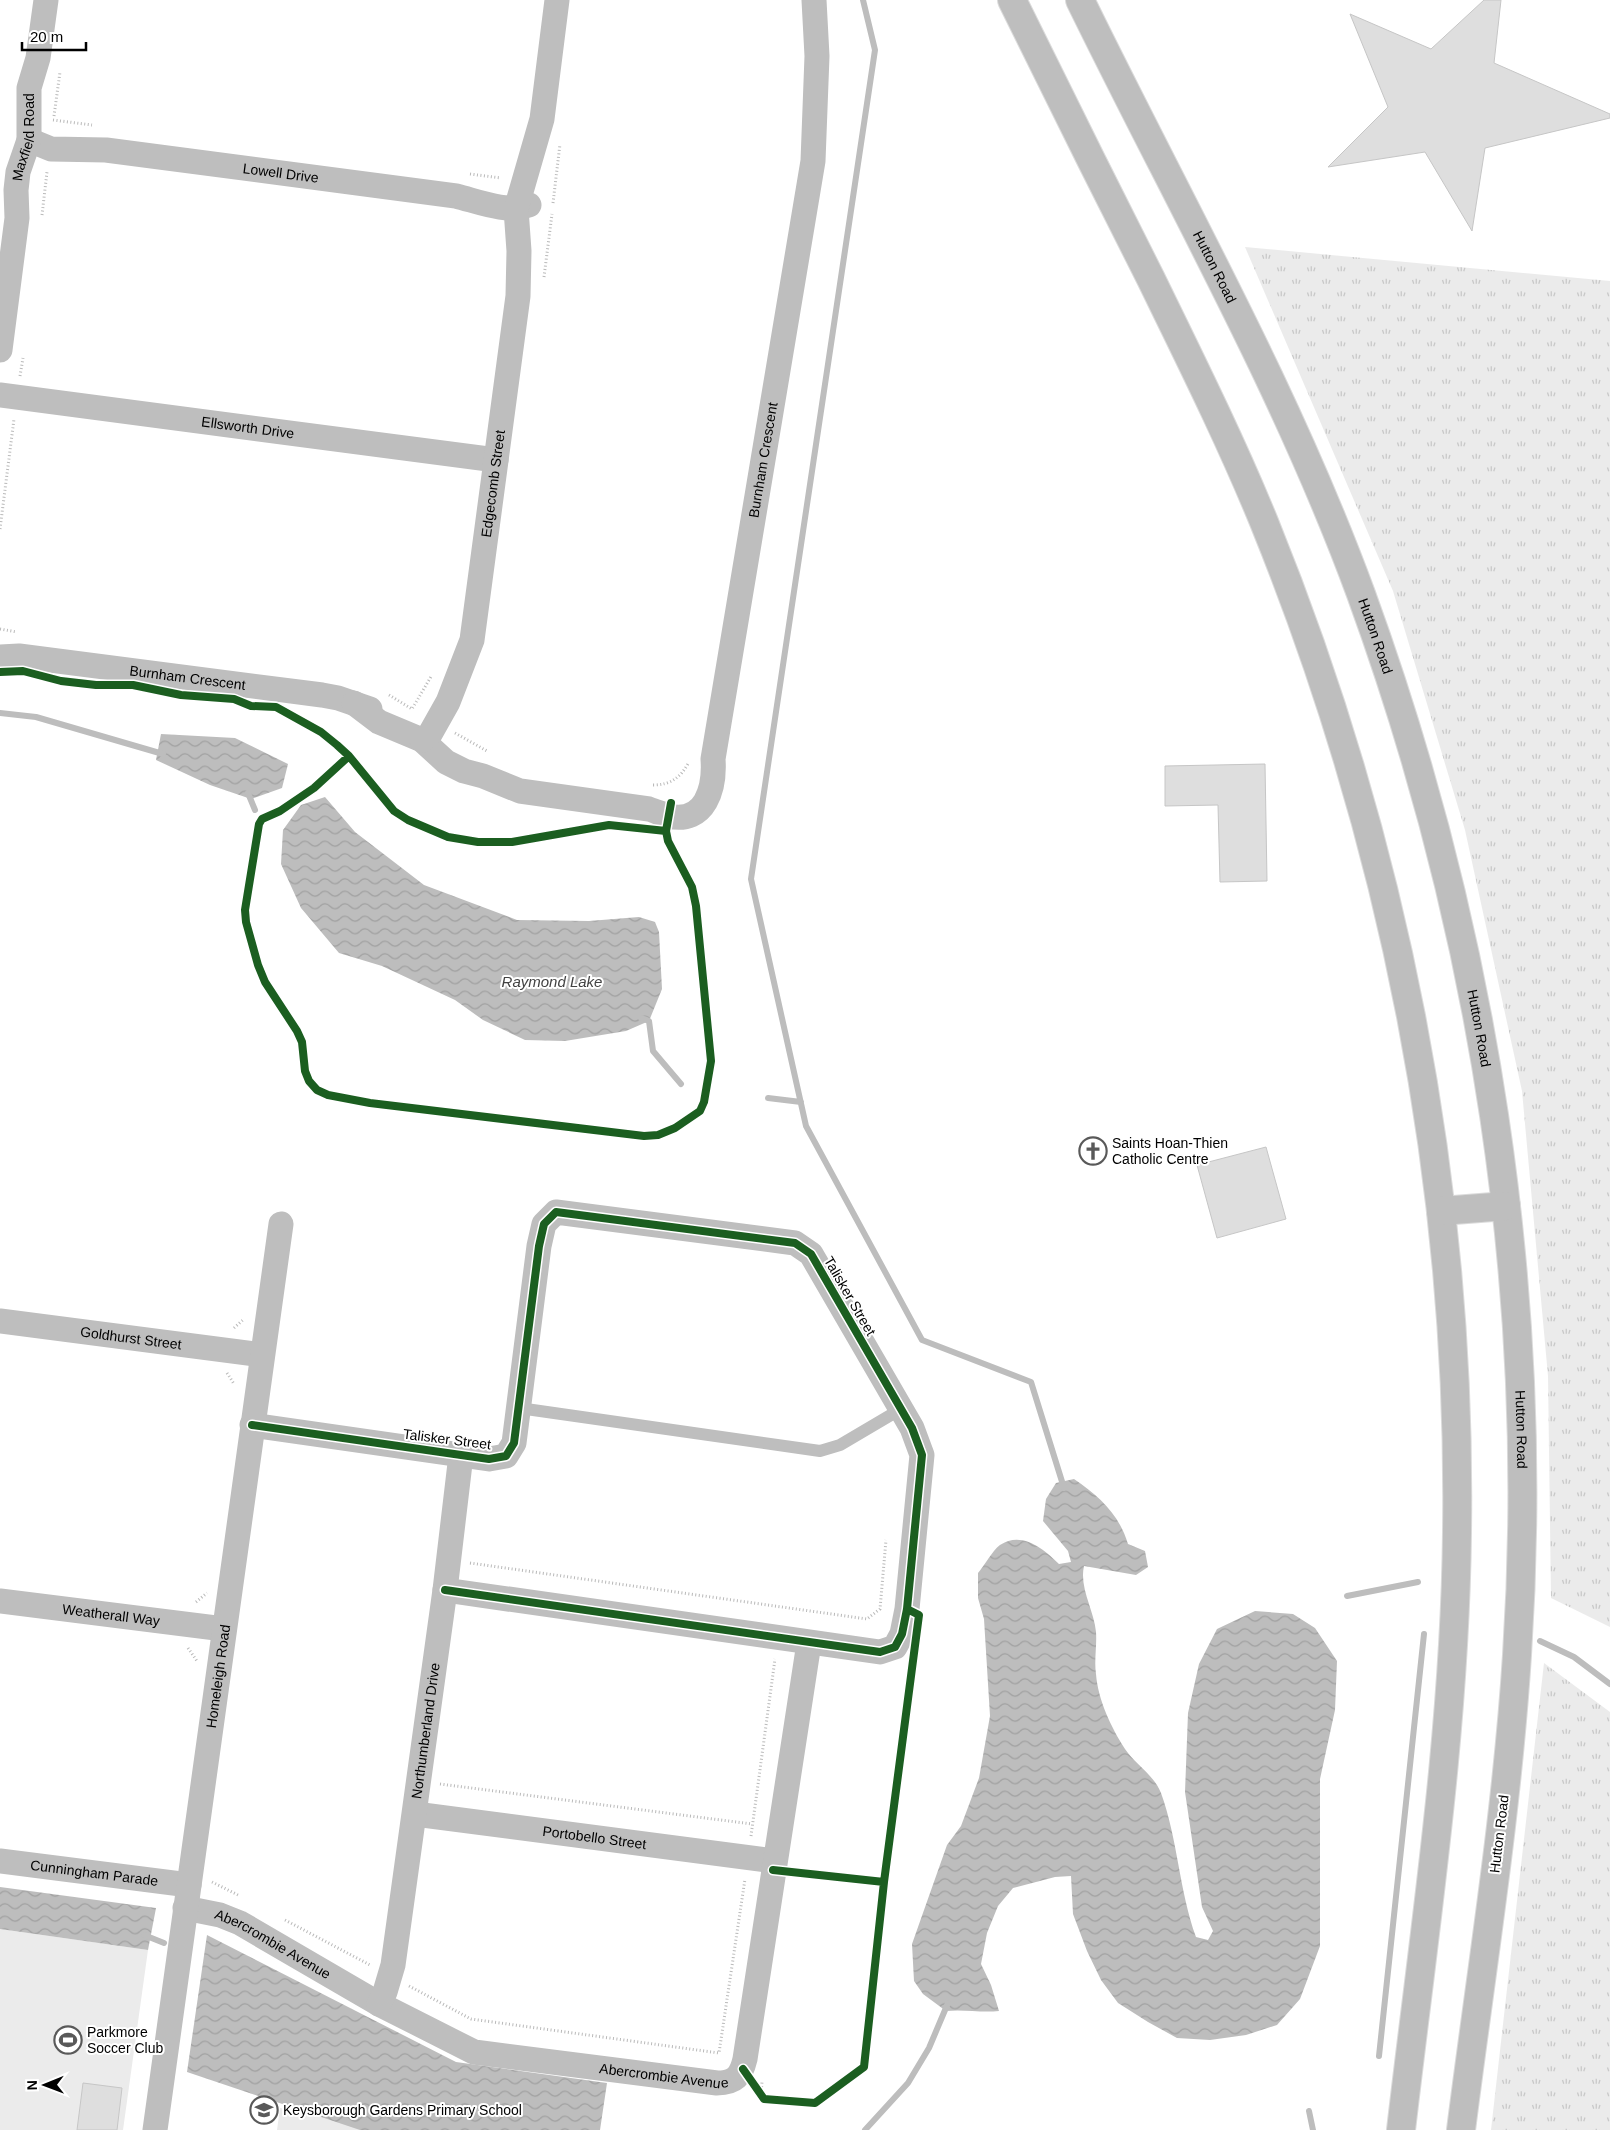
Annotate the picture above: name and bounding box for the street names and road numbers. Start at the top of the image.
street label: Maxfield Road [9,93,37,182]
street label: Lowell Drive [242,160,320,186]
street label: Hutton Road [1190,228,1240,306]
street label: Burnham Crescent [745,401,781,519]
street label: Ellsworth Drive [200,413,295,442]
street label: Edgecomb Street [478,429,508,538]
street label: Hutton Road [1355,596,1396,676]
street label: Burnham Crescent [129,662,247,693]
street label: Hutton Road [1464,988,1494,1068]
street label: Talisker Street [821,1254,879,1338]
street label: Goldhurst Street [79,1323,183,1353]
street label: Hutton Road [1512,1390,1530,1469]
street label: Talisker Street [402,1426,492,1452]
street label: Weatherall Way [61,1601,161,1629]
street label: Homeleigh Road [203,1624,233,1729]
street label: Northumberland Drive [408,1662,443,1800]
street label: Hutton Road [1486,1794,1512,1874]
street label: Portobello Street [542,1823,647,1852]
street label: Cunningham Parade [29,1857,159,1889]
street label: Abercrombie Avenue [213,1906,334,1982]
street label: Abercrombie Avenue [598,2060,730,2091]

